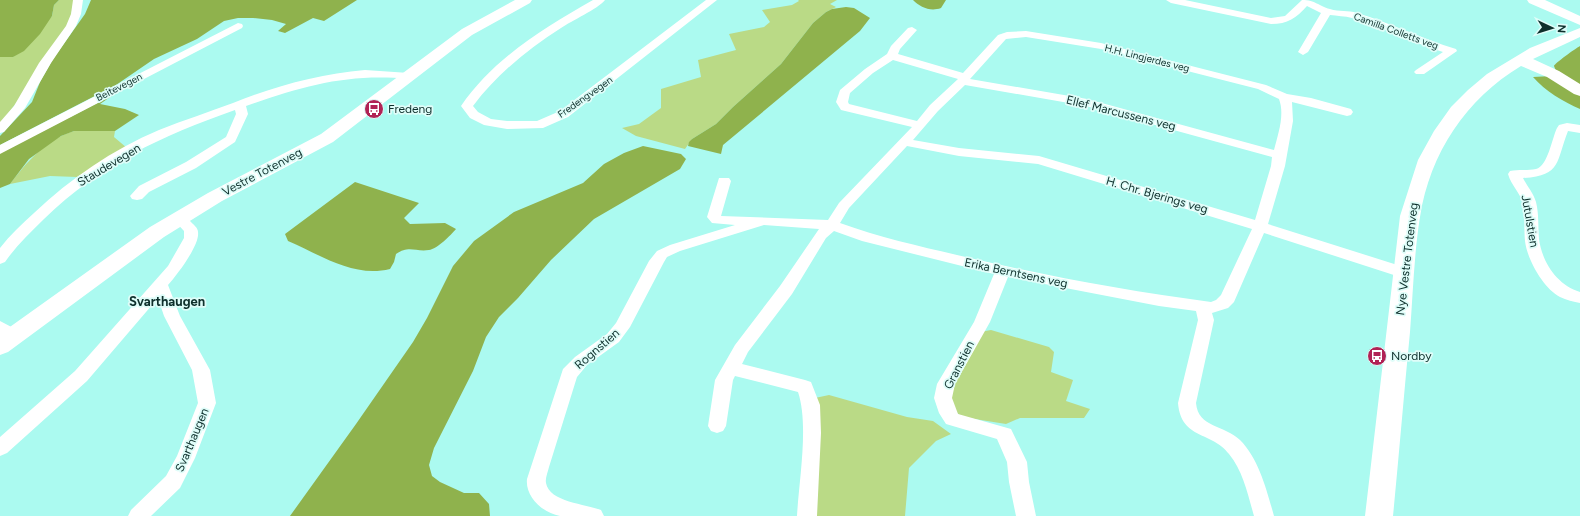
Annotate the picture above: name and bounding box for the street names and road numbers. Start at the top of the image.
street label: Camilla Colletts veg [1352,10,1440,52]
street label: H.H. Lingjerdes veg [1103,41,1191,75]
street label: Beitevegen [94,70,145,104]
street label: Fredengvegen [555,73,615,121]
street label: Ellef Marcussens veg [1065,93,1177,133]
street label: Staudevegen [75,141,143,189]
street label: Vestre Totenveg [220,145,304,199]
street label: H. Chr. Bjerings veg [1104,174,1210,216]
street label: Jutulstien [1519,194,1542,249]
street label: Nye Vestre Totenveg [1393,202,1421,316]
street label: Erika Berntsens veg [963,255,1069,291]
street label: Rognstien [572,326,622,372]
street label: Granstien [941,338,977,391]
street label: Svarthaugen [172,406,212,474]

